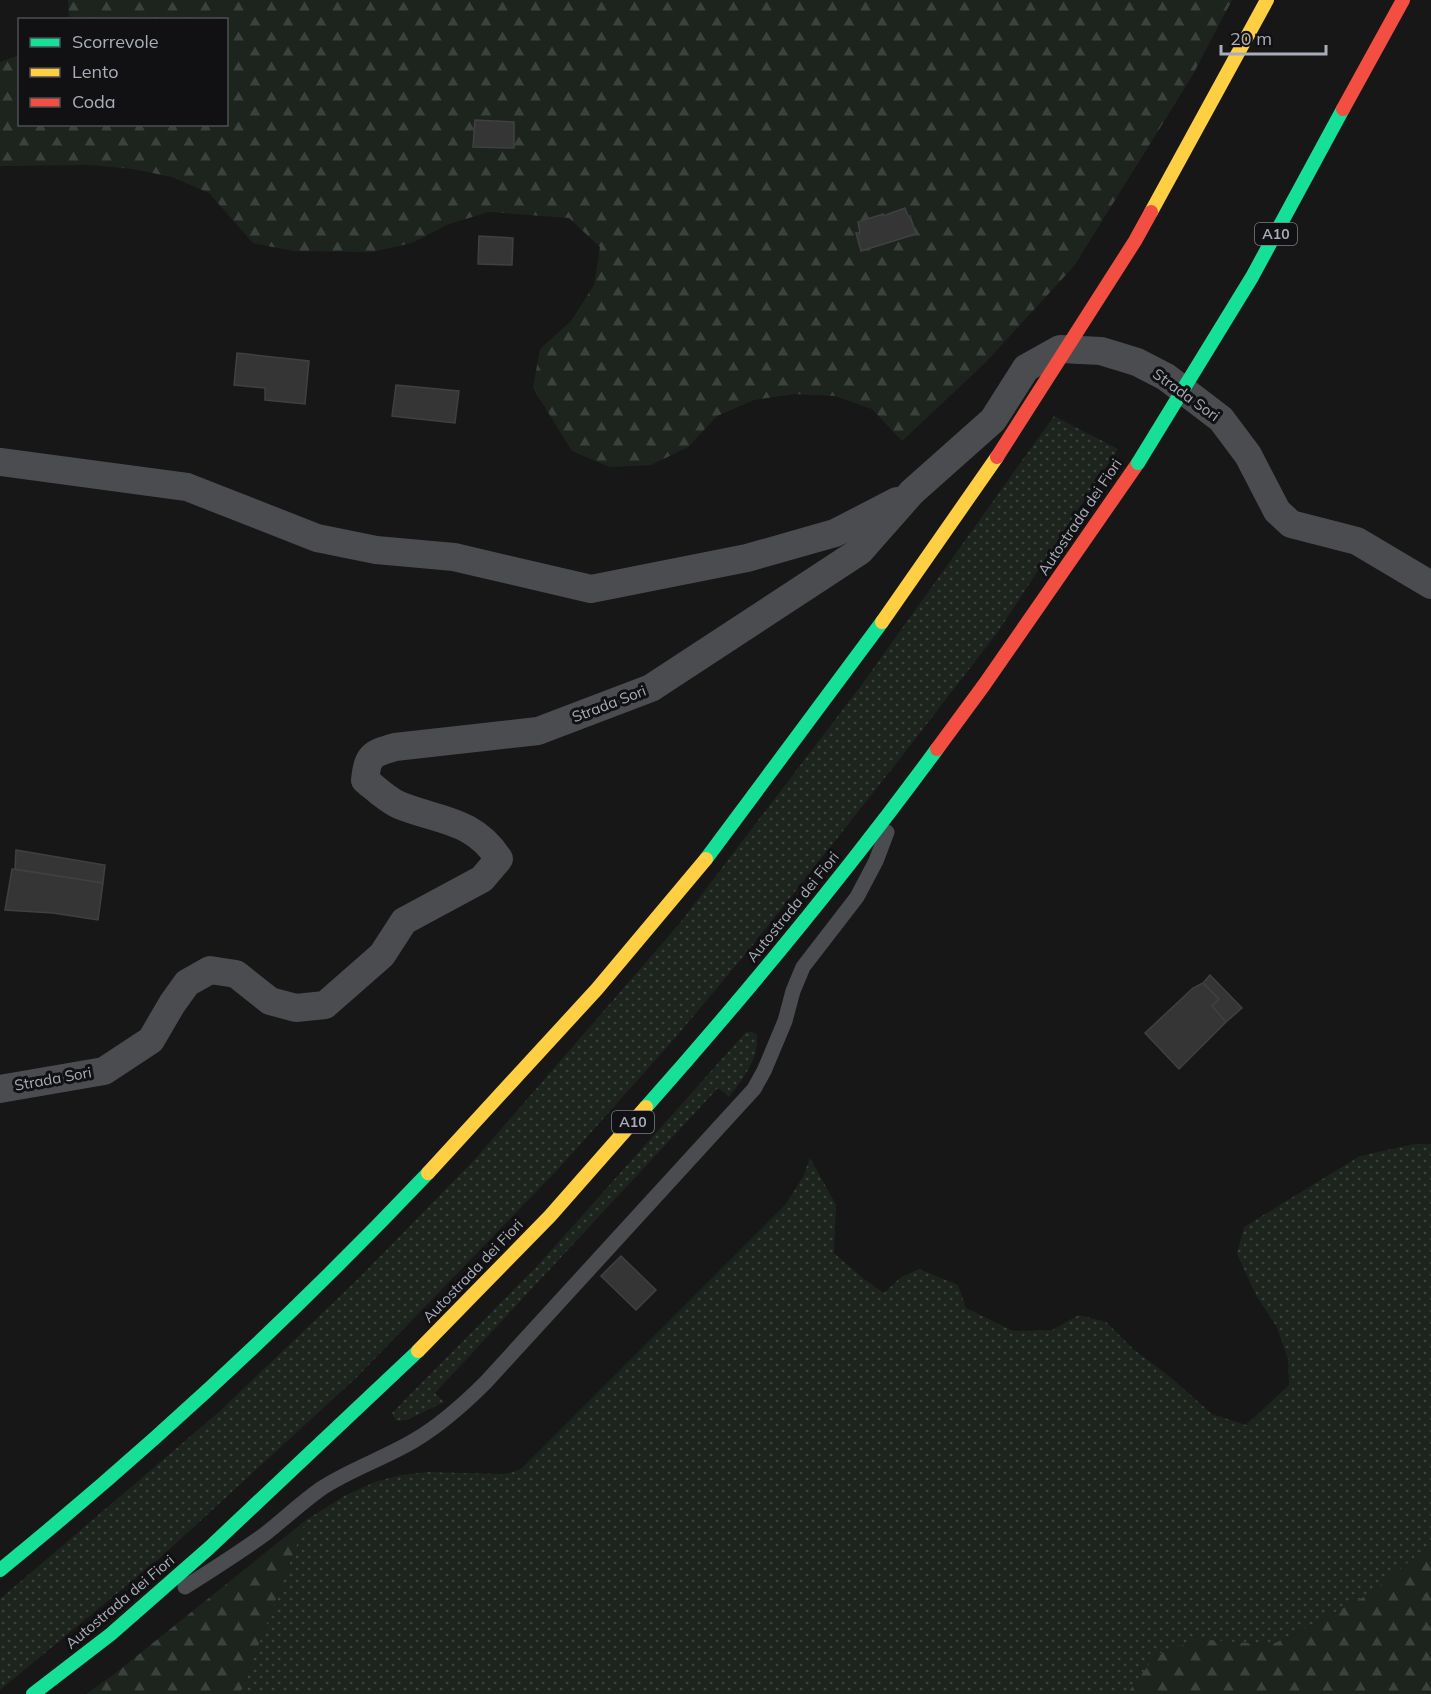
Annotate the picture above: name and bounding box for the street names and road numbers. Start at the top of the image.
road number: A10 [1255,223,1297,245]
street label: Strada Sori [1149,364,1223,425]
street label: Autostrada dei Fiori [1034,455,1126,579]
street label: Strada Sori [569,681,649,726]
street label: Autostrada dei Fiori [742,848,843,966]
street label: Strada Sori [13,1062,93,1095]
road number: A10 [612,1111,654,1133]
street label: Autostrada dei Fiori [418,1215,527,1326]
street label: Autostrada dei Fiori [61,1550,178,1653]

